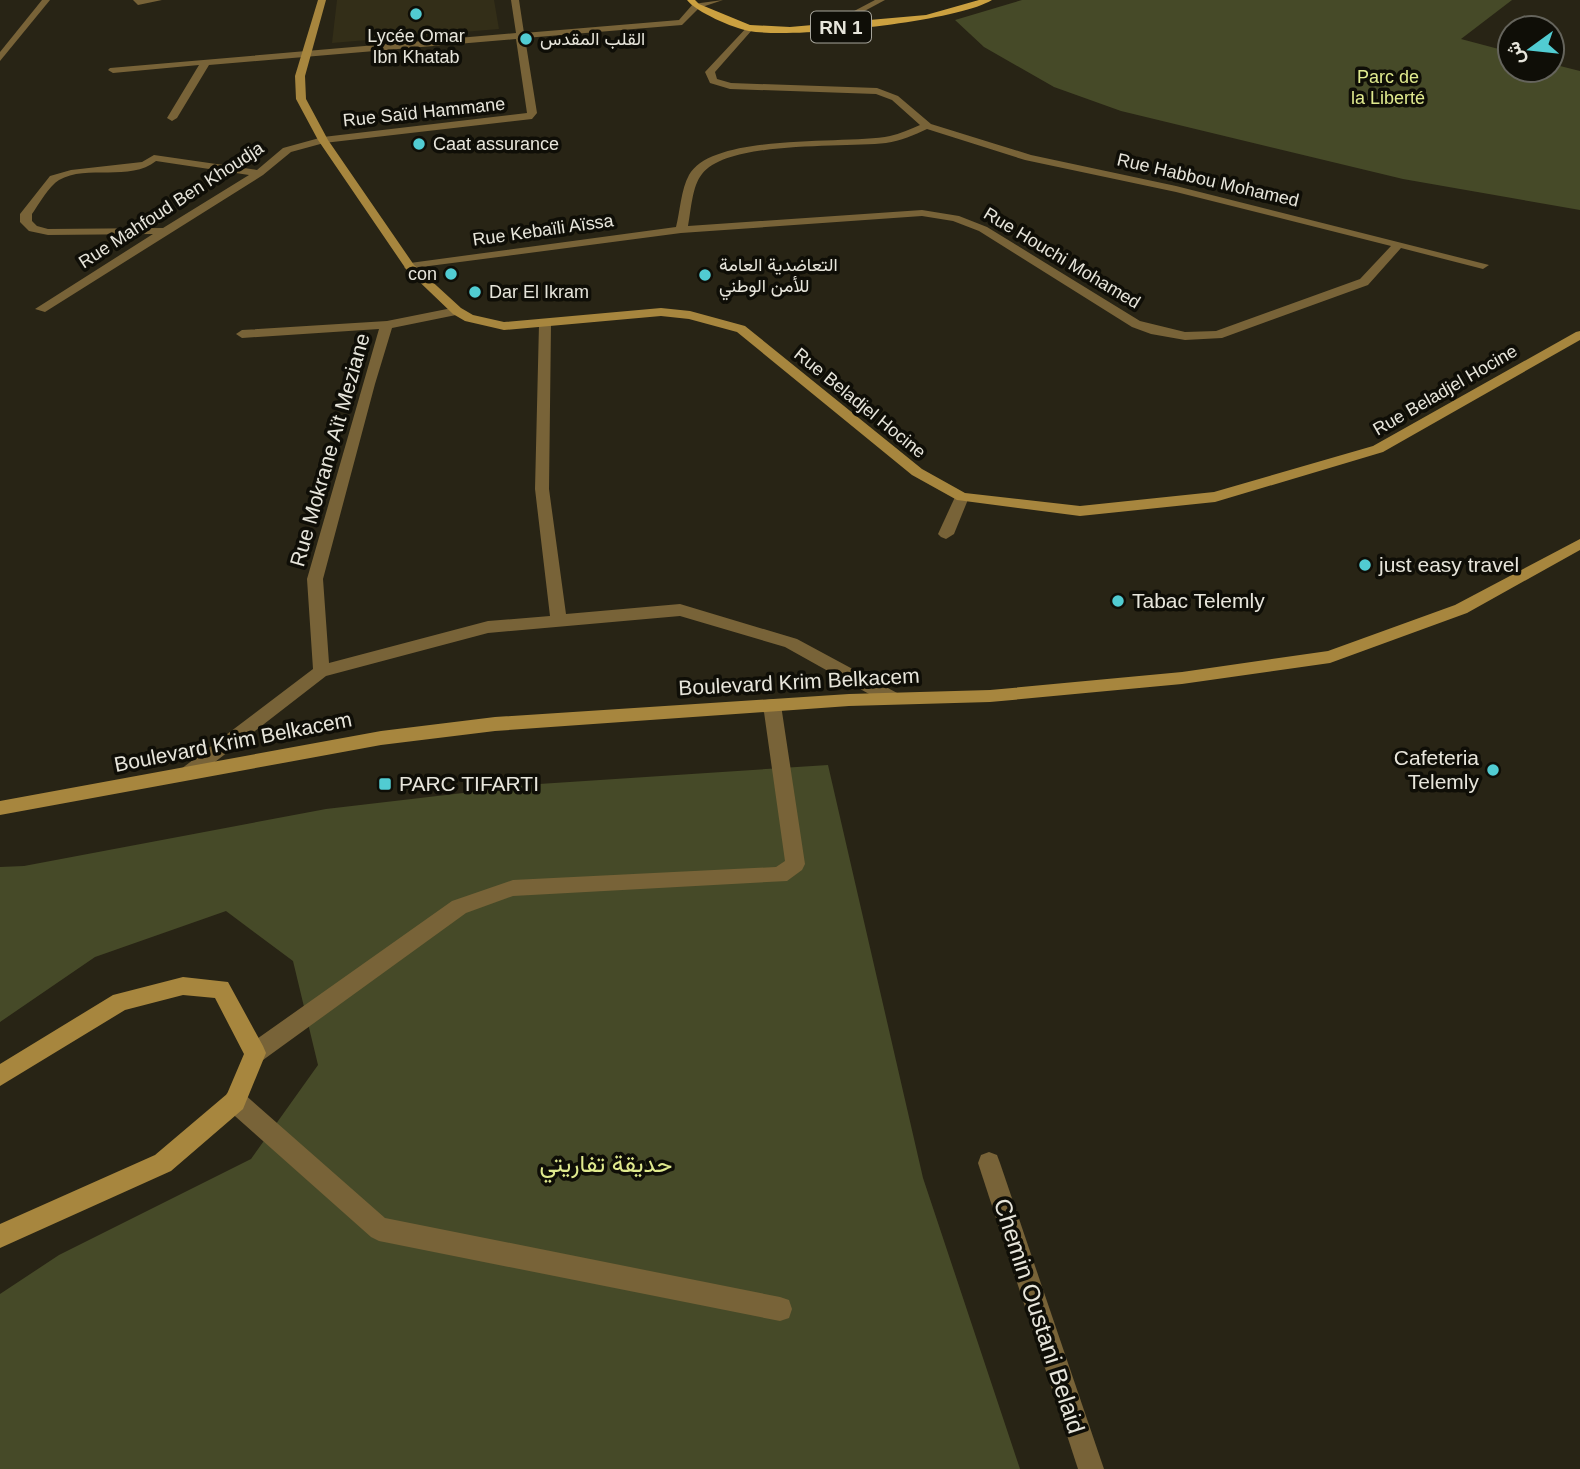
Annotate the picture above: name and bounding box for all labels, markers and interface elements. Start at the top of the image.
marker: Lycée Omar Ibn Khatab [408,6,424,22]
road number: RN 1 [811,12,871,42]
north arrow [1496,14,1566,84]
place label: Lycée Omar Ibn Khatab [367,26,465,67]
place label: القلب المقدس [540,29,645,50]
marker: القلب المقدس [518,31,534,47]
text: ش [1502,39,1529,67]
park label: Parc de la Liberté [1351,67,1425,108]
street label: Rue Saïd Hammane [342,94,506,130]
place label: Caat assurance [433,134,559,154]
marker: Caat assurance [411,136,427,152]
street label: Rue Mahfoud Ben Khoudja [75,137,268,272]
street label: Rue Habbou Mohamed [1115,149,1301,211]
street label: Rue Houchi Mohamed [980,203,1144,313]
street label: Rue Kebaïli Aïssa [471,210,616,250]
place label: التعاضدية العامة للأمن الوطني [719,255,838,301]
place label: con [408,264,437,284]
marker: con [443,266,459,282]
marker: التعاضدية العامة للأمن الوطني [697,267,713,283]
place label: Dar El Ikram [489,282,589,302]
marker: Dar El Ikram [467,284,483,300]
street label: Rue Mokrane Aït Meziane [285,331,374,569]
street label: Rue Beladjel Hocine [1369,341,1521,439]
street label: Rue Beladjel Hocine [790,344,930,462]
place label: just easy travel [1378,553,1519,576]
marker: just easy travel [1357,557,1373,573]
place label: Tabac Telemly [1132,589,1265,612]
marker: Tabac Telemly [1110,593,1126,609]
street label: Boulevard Krim Belkacem [678,664,920,699]
street label: Boulevard Krim Belkacem [112,707,354,776]
place label: Cafeteria Telemly [1394,746,1479,793]
marker: Cafeteria Telemly [1485,762,1501,778]
place label: PARC TIFARTI [399,772,539,795]
marker: PARC TIFARTI [377,776,393,792]
park label: حديقة تفاريتي [540,1150,672,1183]
street label: Chemin Oustani Belaid [989,1195,1090,1437]

